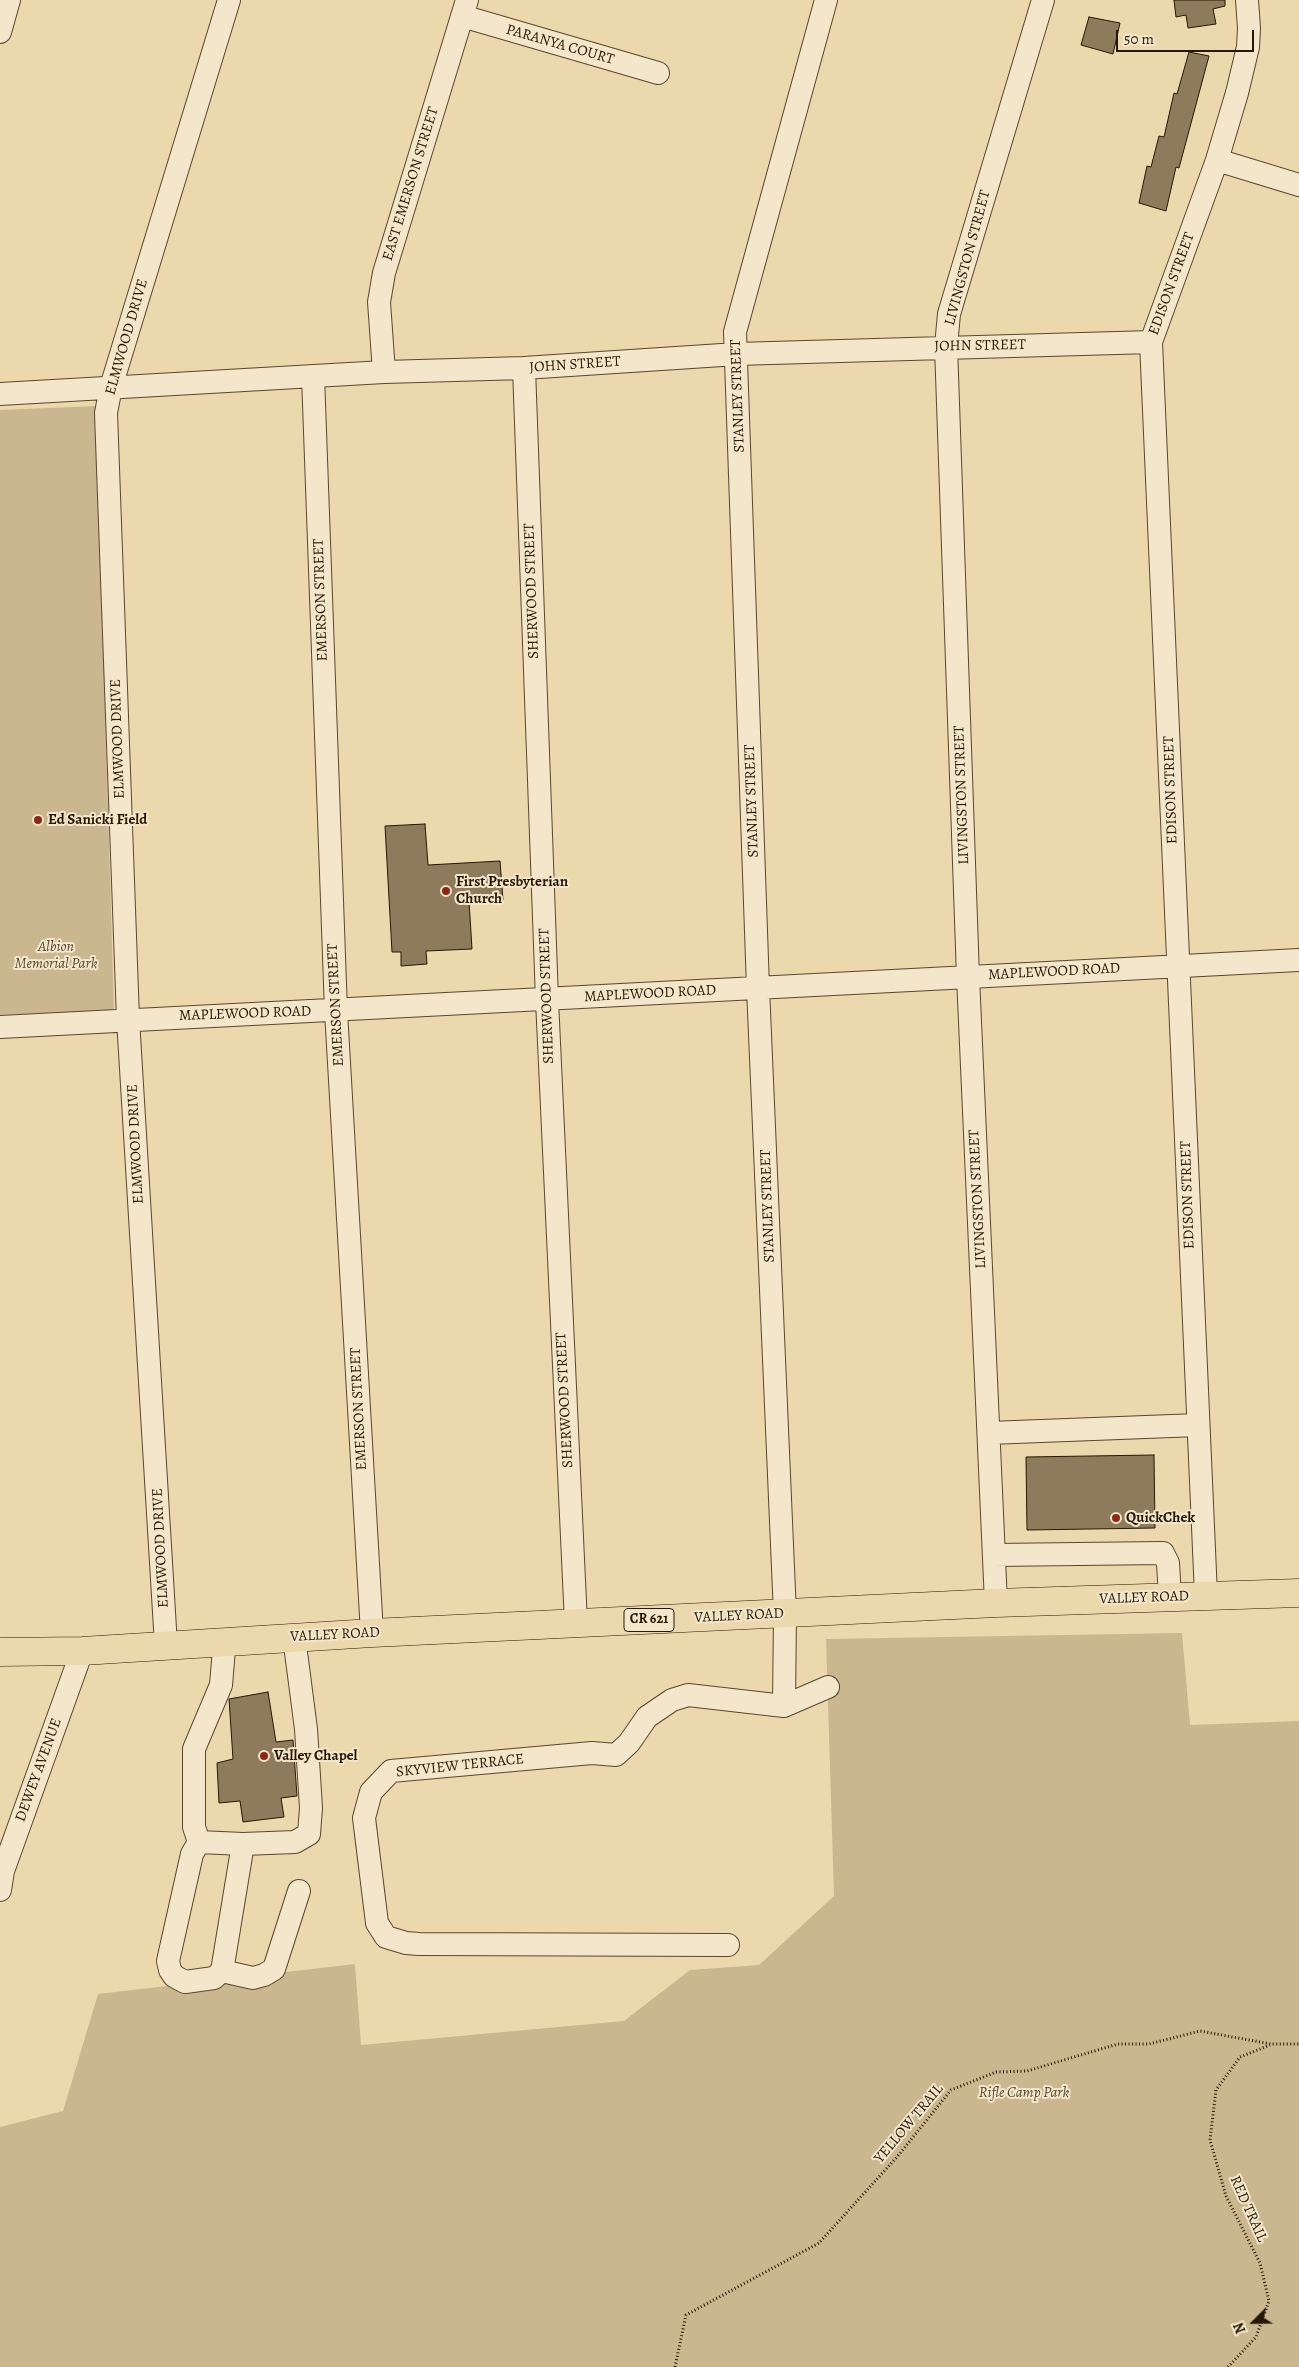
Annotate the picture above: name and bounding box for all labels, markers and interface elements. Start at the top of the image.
scale bar [1119,20,1256,52]
street label: PARANYA COURT [504,21,616,69]
text: 50 m [1124,29,1154,49]
street label: EAST EMERSON STREET [379,105,443,263]
street label: LIVINGSTON STREET [941,188,995,328]
street label: EDISON STREET [1145,230,1199,338]
street label: ELMWOOD DRIVE [102,277,152,397]
street label: JOHN STREET [934,336,1026,356]
street label: STANLEY STREET [727,339,749,453]
street label: JOHN STREET [529,353,621,377]
street label: SHERWOOD STREET [521,523,543,659]
street label: EMERSON STREET [310,538,332,662]
street label: ELMWOOD DRIVE [107,679,129,799]
street label: LIVINGSTON STREET [951,725,973,865]
street label: EDISON STREET [1160,736,1182,844]
street label: STANLEY STREET [741,744,763,858]
place label: Ed Sanicki Field [48,811,147,829]
marker: Ed Sanicki Field [32,814,44,826]
place label: First Presbyterian Church [456,873,568,908]
marker: First Presbyterian Church [440,885,452,897]
street label: SHERWOOD STREET [536,928,558,1064]
park label: Albion Memorial Park [15,938,97,973]
street label: EMERSON STREET [324,943,348,1067]
street label: MAPLEWOOD ROAD [987,960,1121,984]
street label: MAPLEWOOD ROAD [583,982,717,1006]
street label: MAPLEWOOD ROAD [179,1003,311,1025]
street label: ELMWOOD DRIVE [124,1084,148,1204]
street label: LIVINGSTON STREET [965,1129,991,1269]
street label: EDISON STREET [1177,1141,1199,1249]
street label: STANLEY STREET [757,1149,779,1263]
street label: SHERWOOD STREET [552,1332,578,1468]
street label: EMERSON STREET [347,1347,371,1471]
street label: ELMWOOD DRIVE [149,1488,173,1608]
place label: QuickChek [1126,1509,1195,1527]
marker: QuickChek [1110,1512,1122,1524]
street label: VALLEY ROAD [1099,1587,1189,1609]
street label: VALLEY ROAD [694,1605,784,1627]
road number: CR 621 [624,1608,674,1632]
street label: VALLEY ROAD [290,1624,380,1646]
street label: DEWEY AVENUE [12,1716,66,1824]
place label: Valley Chapel [274,1747,357,1765]
marker: Valley Chapel [258,1750,270,1762]
street label: SKYVIEW TERRACE [395,1750,525,1782]
street label: YELLOW TRAIL [871,2081,947,2167]
park label: Rifle Camp Park [979,2084,1069,2102]
street label: RED TRAIL [1225,2173,1271,2245]
north arrow [1229,2297,1279,2347]
text: N [1229,2320,1250,2336]

